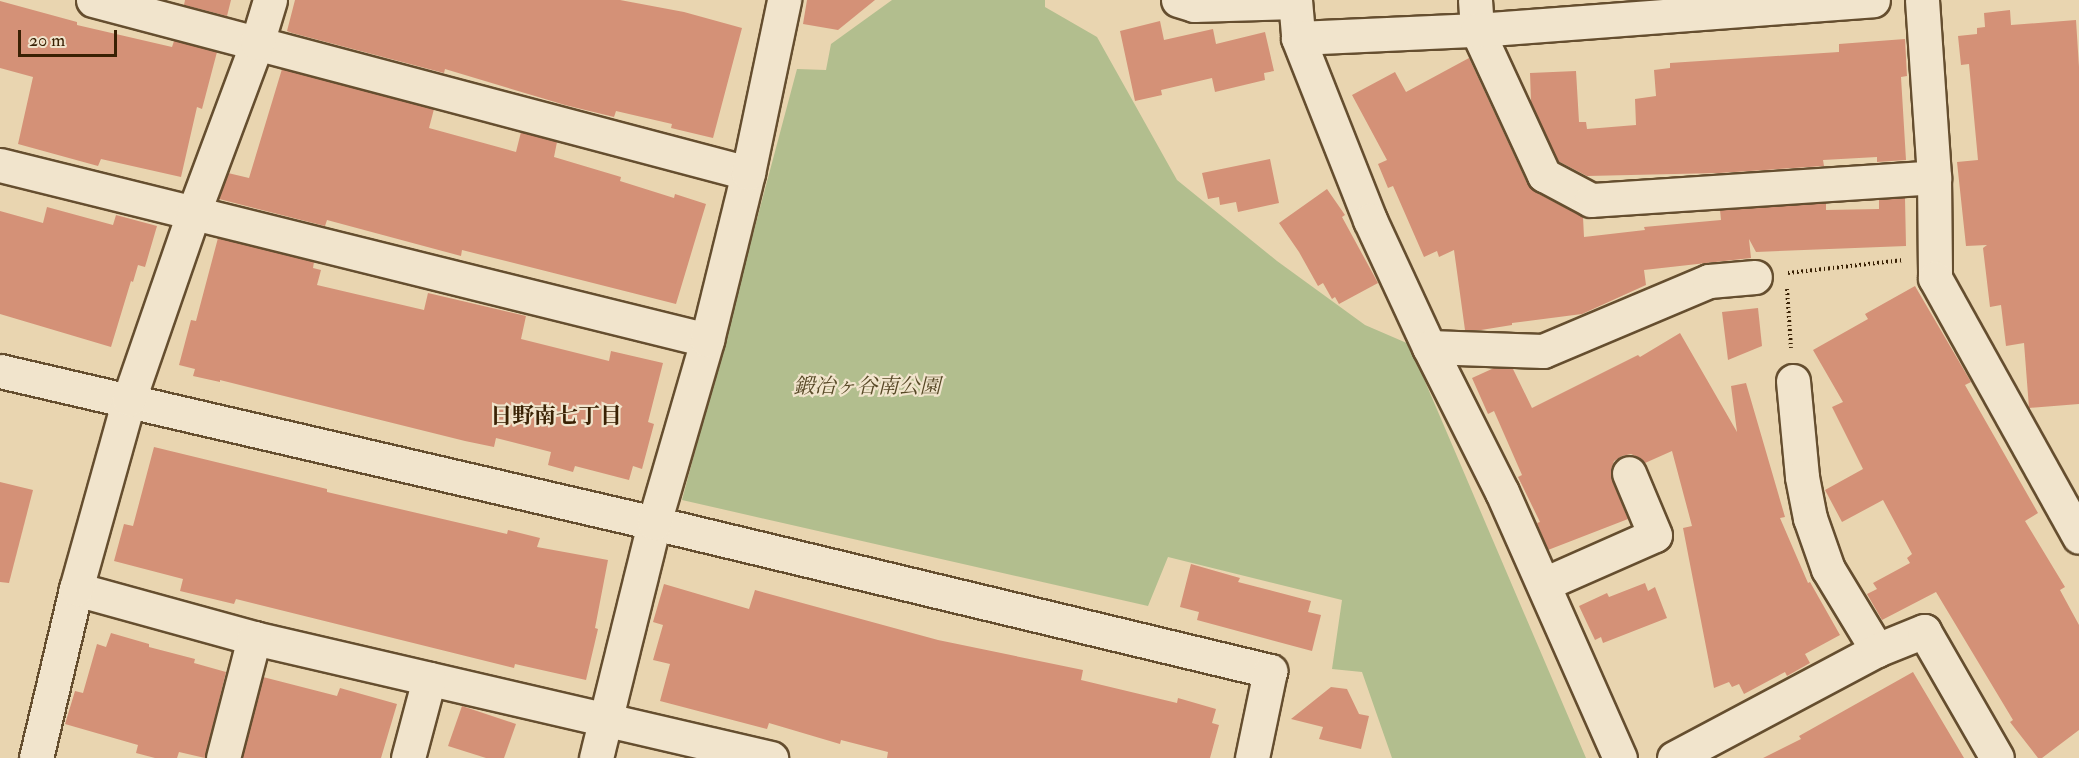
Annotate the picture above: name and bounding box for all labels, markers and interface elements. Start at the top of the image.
scale bar [21,18,120,56]
text: 20 m [29,29,65,52]
park label: 鍛冶ヶ谷南公園 [794,374,940,400]
district label: 日野南七丁目 [490,404,622,430]

